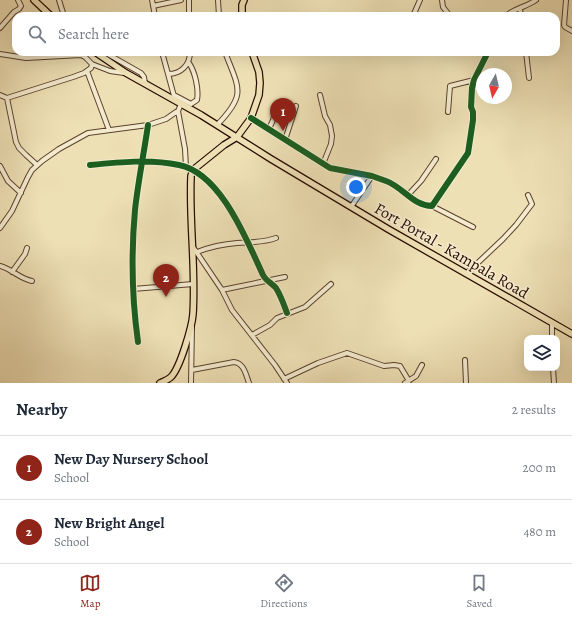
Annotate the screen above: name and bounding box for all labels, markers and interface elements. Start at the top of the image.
search box [12,12,560,56]
icon: search [26,23,48,45]
text: Search here [58,24,129,44]
north arrow [476,68,512,104]
pin: 1 [270,98,296,131]
your location [346,177,366,197]
street label: Fort Portal - Kampala Road [370,198,533,304]
pin: 2 [153,264,179,297]
map controls [524,335,560,371]
button: layers [524,335,560,371]
text: Nearby [16,398,67,421]
text: 2 results [512,401,556,418]
text: New Day Nursery School [54,449,208,469]
text: 1 [27,459,31,476]
text: 200 m [523,459,556,476]
text: School [54,469,89,486]
text: New Bright Angel [54,513,164,533]
text: 2 [26,523,32,540]
text: 480 m [523,523,556,540]
text: School [54,533,89,550]
tab: Map [79,572,101,611]
tab: Directions [260,572,308,611]
tab: Saved [466,572,493,611]

